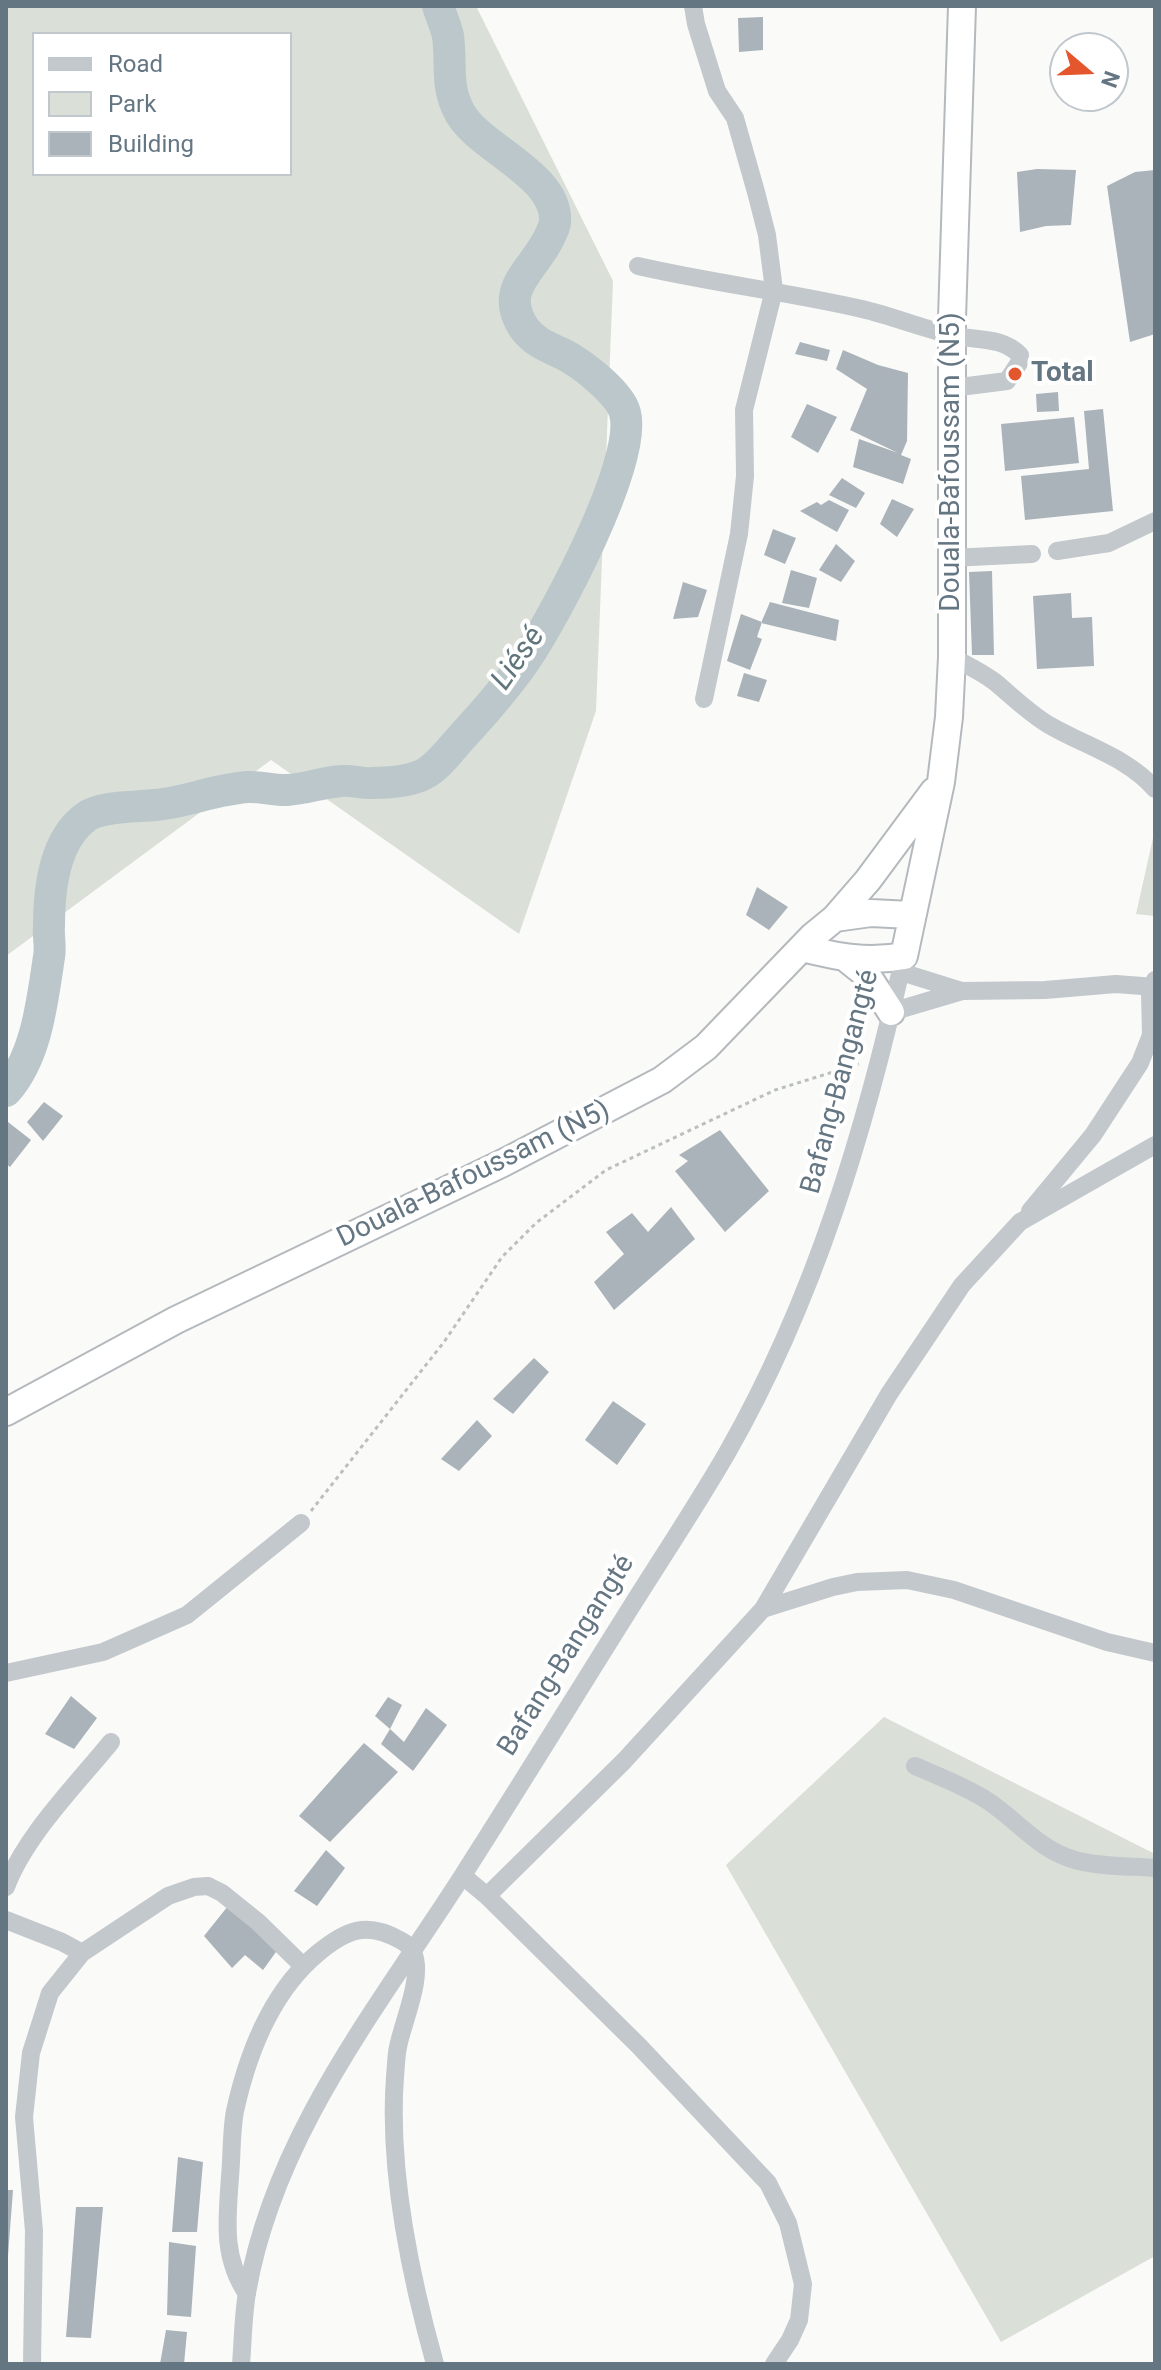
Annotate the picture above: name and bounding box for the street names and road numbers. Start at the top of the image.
street label: Douala-Bafoussam (N5) [935,312,969,612]
street label: Bafang-Bangangté [795,966,887,1198]
street label: Douala-Bafoussam (N5) [332,1094,616,1256]
street label: Bafang-Bangangté [492,1549,642,1763]

